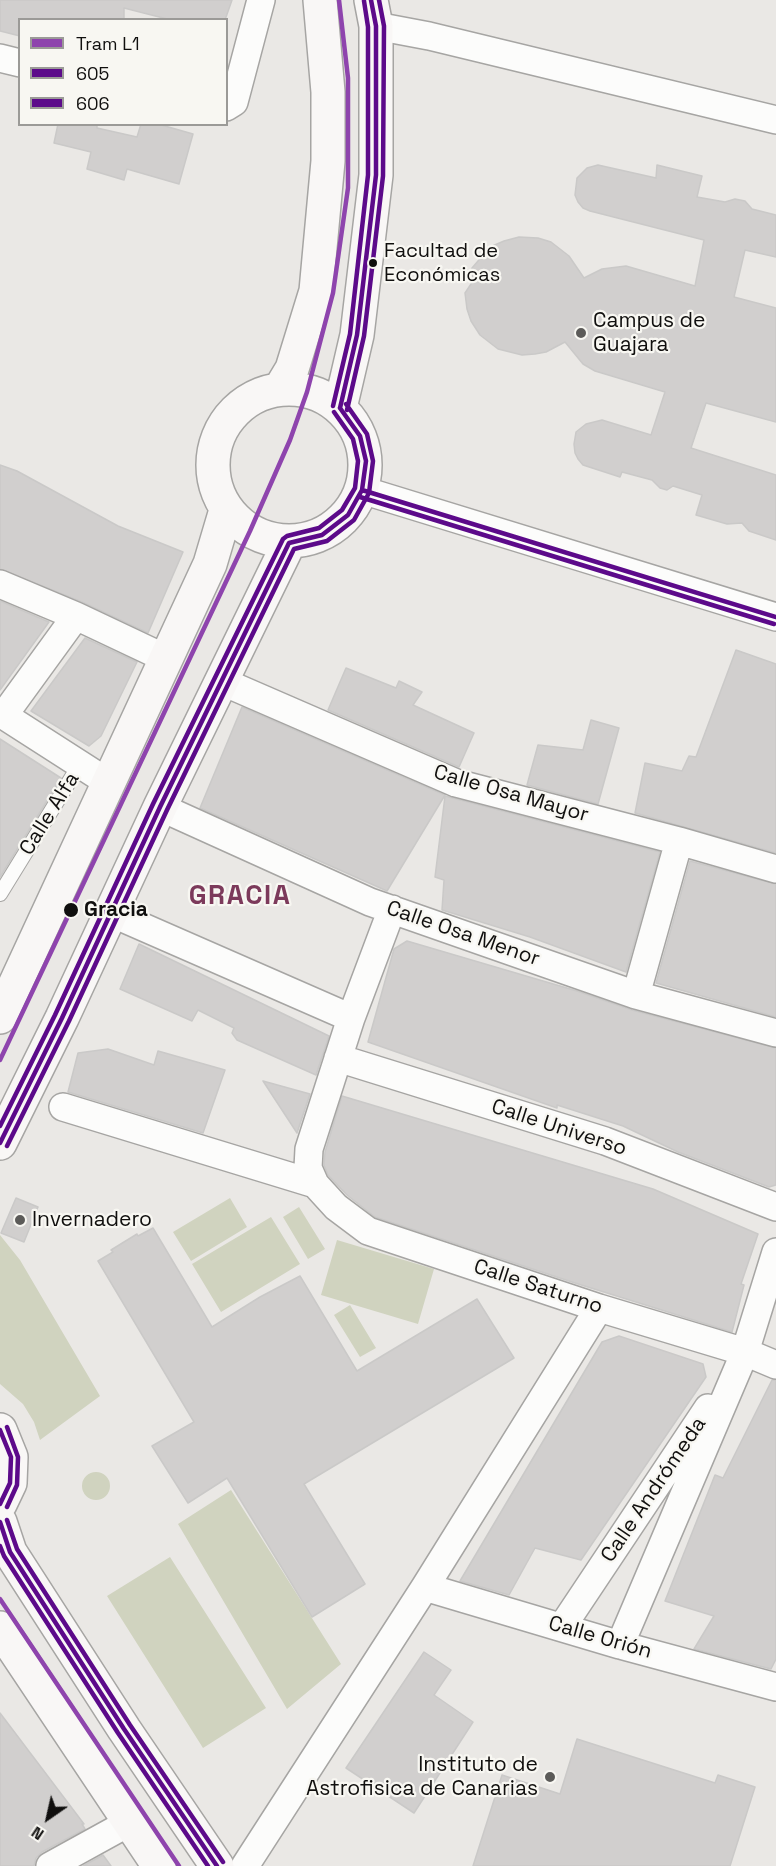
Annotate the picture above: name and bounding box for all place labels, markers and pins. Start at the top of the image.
place label: Facultad de Económicas [384,240,500,287]
marker: Facultad de Económicas [367,257,379,269]
place label: Campus de Guajara [593,308,705,358]
marker: Campus de Guajara [574,326,588,340]
place label: Gracia [84,897,148,923]
marker: Gracia [62,901,80,919]
place label: Invernadero [32,1207,152,1233]
marker: Invernadero [13,1213,27,1227]
place label: Instituto de Astrofisica de Canarias [306,1752,538,1802]
marker: Instituto de Astrofisica de Canarias [543,1770,557,1784]

